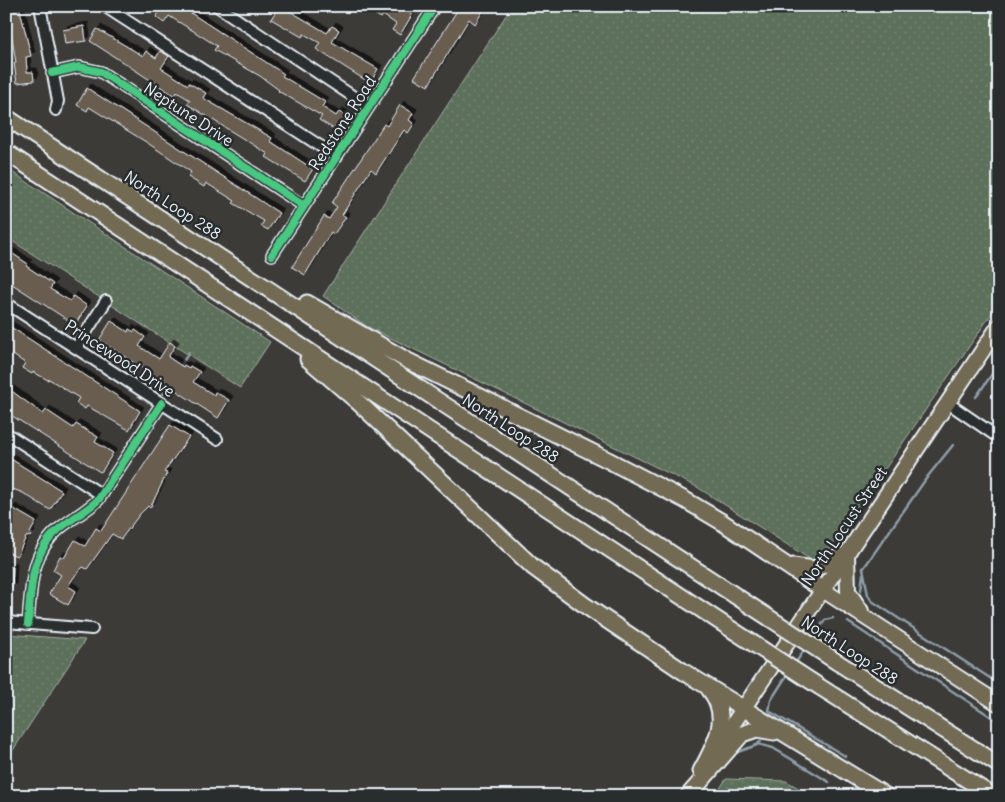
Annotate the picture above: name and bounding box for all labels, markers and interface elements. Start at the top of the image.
street label: Redstone Road [304,72,380,174]
street label: Neptune Drive [140,78,238,150]
street label: North Loop 288 [121,166,225,244]
street label: Princewood Drive [61,315,179,401]
street label: North Loop 288 [459,389,563,467]
street label: North Locust Street [797,462,892,589]
street label: North Loop 288 [798,611,902,689]

